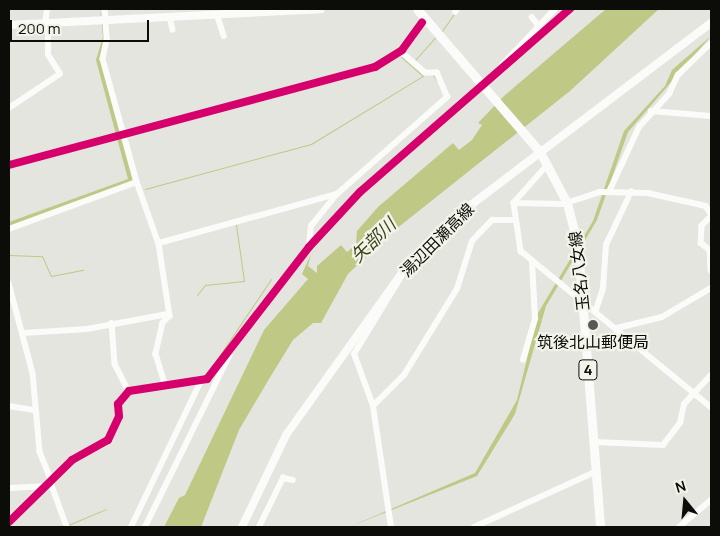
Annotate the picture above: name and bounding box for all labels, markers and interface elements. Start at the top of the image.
scale bar [12,10,151,42]
text: 200 m [18,18,61,39]
street label: 湯辺田瀬高線 [396,199,478,281]
water label: 矢部川 [346,213,400,267]
street label: 玉名八女線 [565,230,593,312]
marker: 筑後北山郵便局 [587,319,599,331]
place label: 筑後北山郵便局 [537,332,649,352]
road number: 4 [578,358,598,382]
north arrow [660,476,710,526]
text: N [673,476,688,497]

